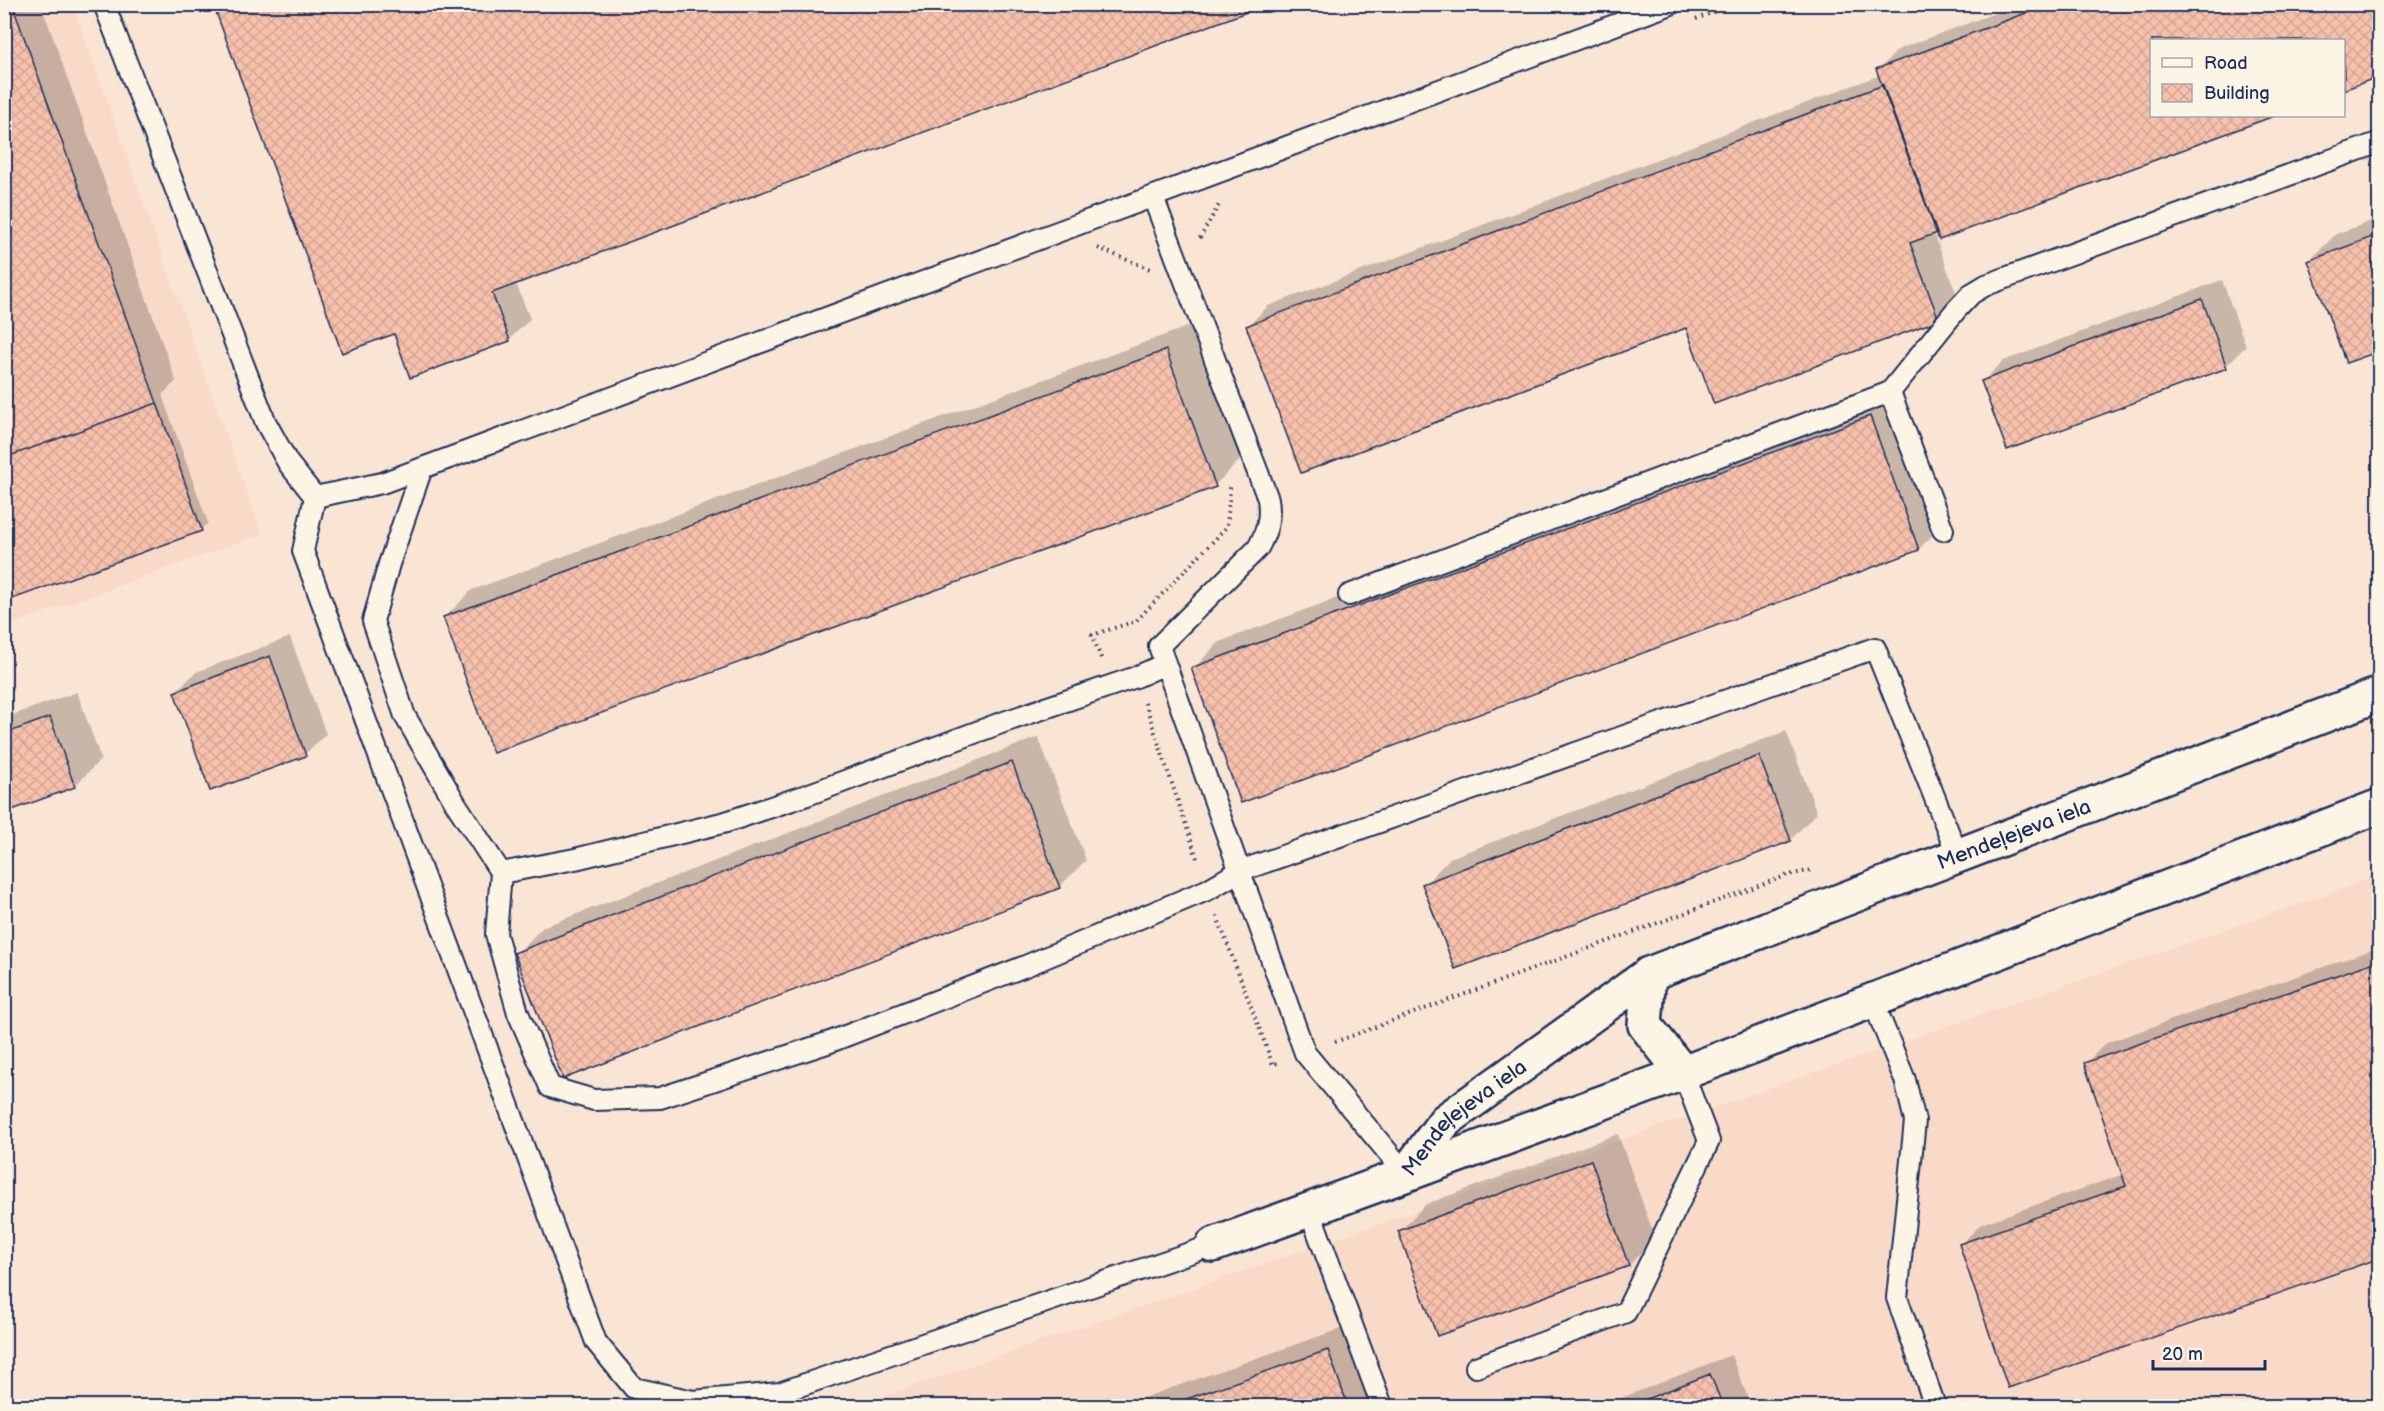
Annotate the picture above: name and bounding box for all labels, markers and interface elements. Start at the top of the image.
legend [2150,39,2345,117]
text: Road [2204,53,2248,74]
text: Building [2204,83,2270,104]
street label: Mendeļejeva iela [1934,794,2094,875]
street label: Mendeļejeva iela [1397,1054,1532,1181]
scale bar [2153,1333,2266,1371]
text: 20 m [2162,1344,2203,1365]

